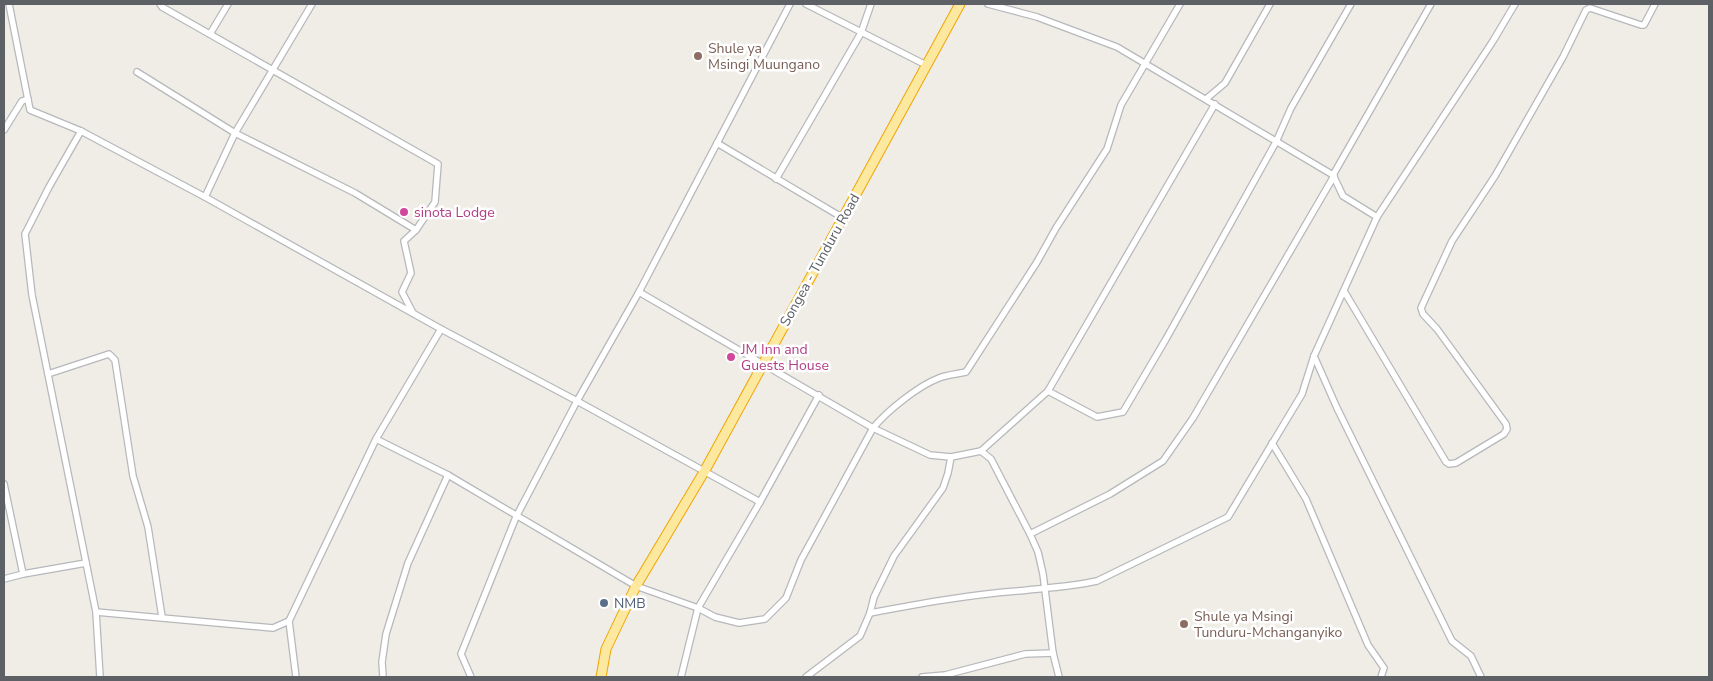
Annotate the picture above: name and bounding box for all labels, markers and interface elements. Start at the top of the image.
place label: Shule ya Msingi Muungano [708,39,820,74]
marker: Shule ya Msingi Muungano [692,50,704,62]
street label: Songea - Tunduru Road [776,190,864,330]
place label: sinota Lodge [414,203,495,222]
marker: sinota Lodge [398,206,410,218]
place label: JM Inn and Guests House [740,340,829,375]
marker: JM Inn and Guests House [725,351,737,363]
place label: NMB [614,594,646,613]
marker: NMB [598,597,610,609]
place label: Shule ya Msingi Tunduru-Mchanganyiko [1194,607,1343,642]
marker: Shule ya Msingi Tunduru-Mchanganyiko [1178,618,1190,630]

